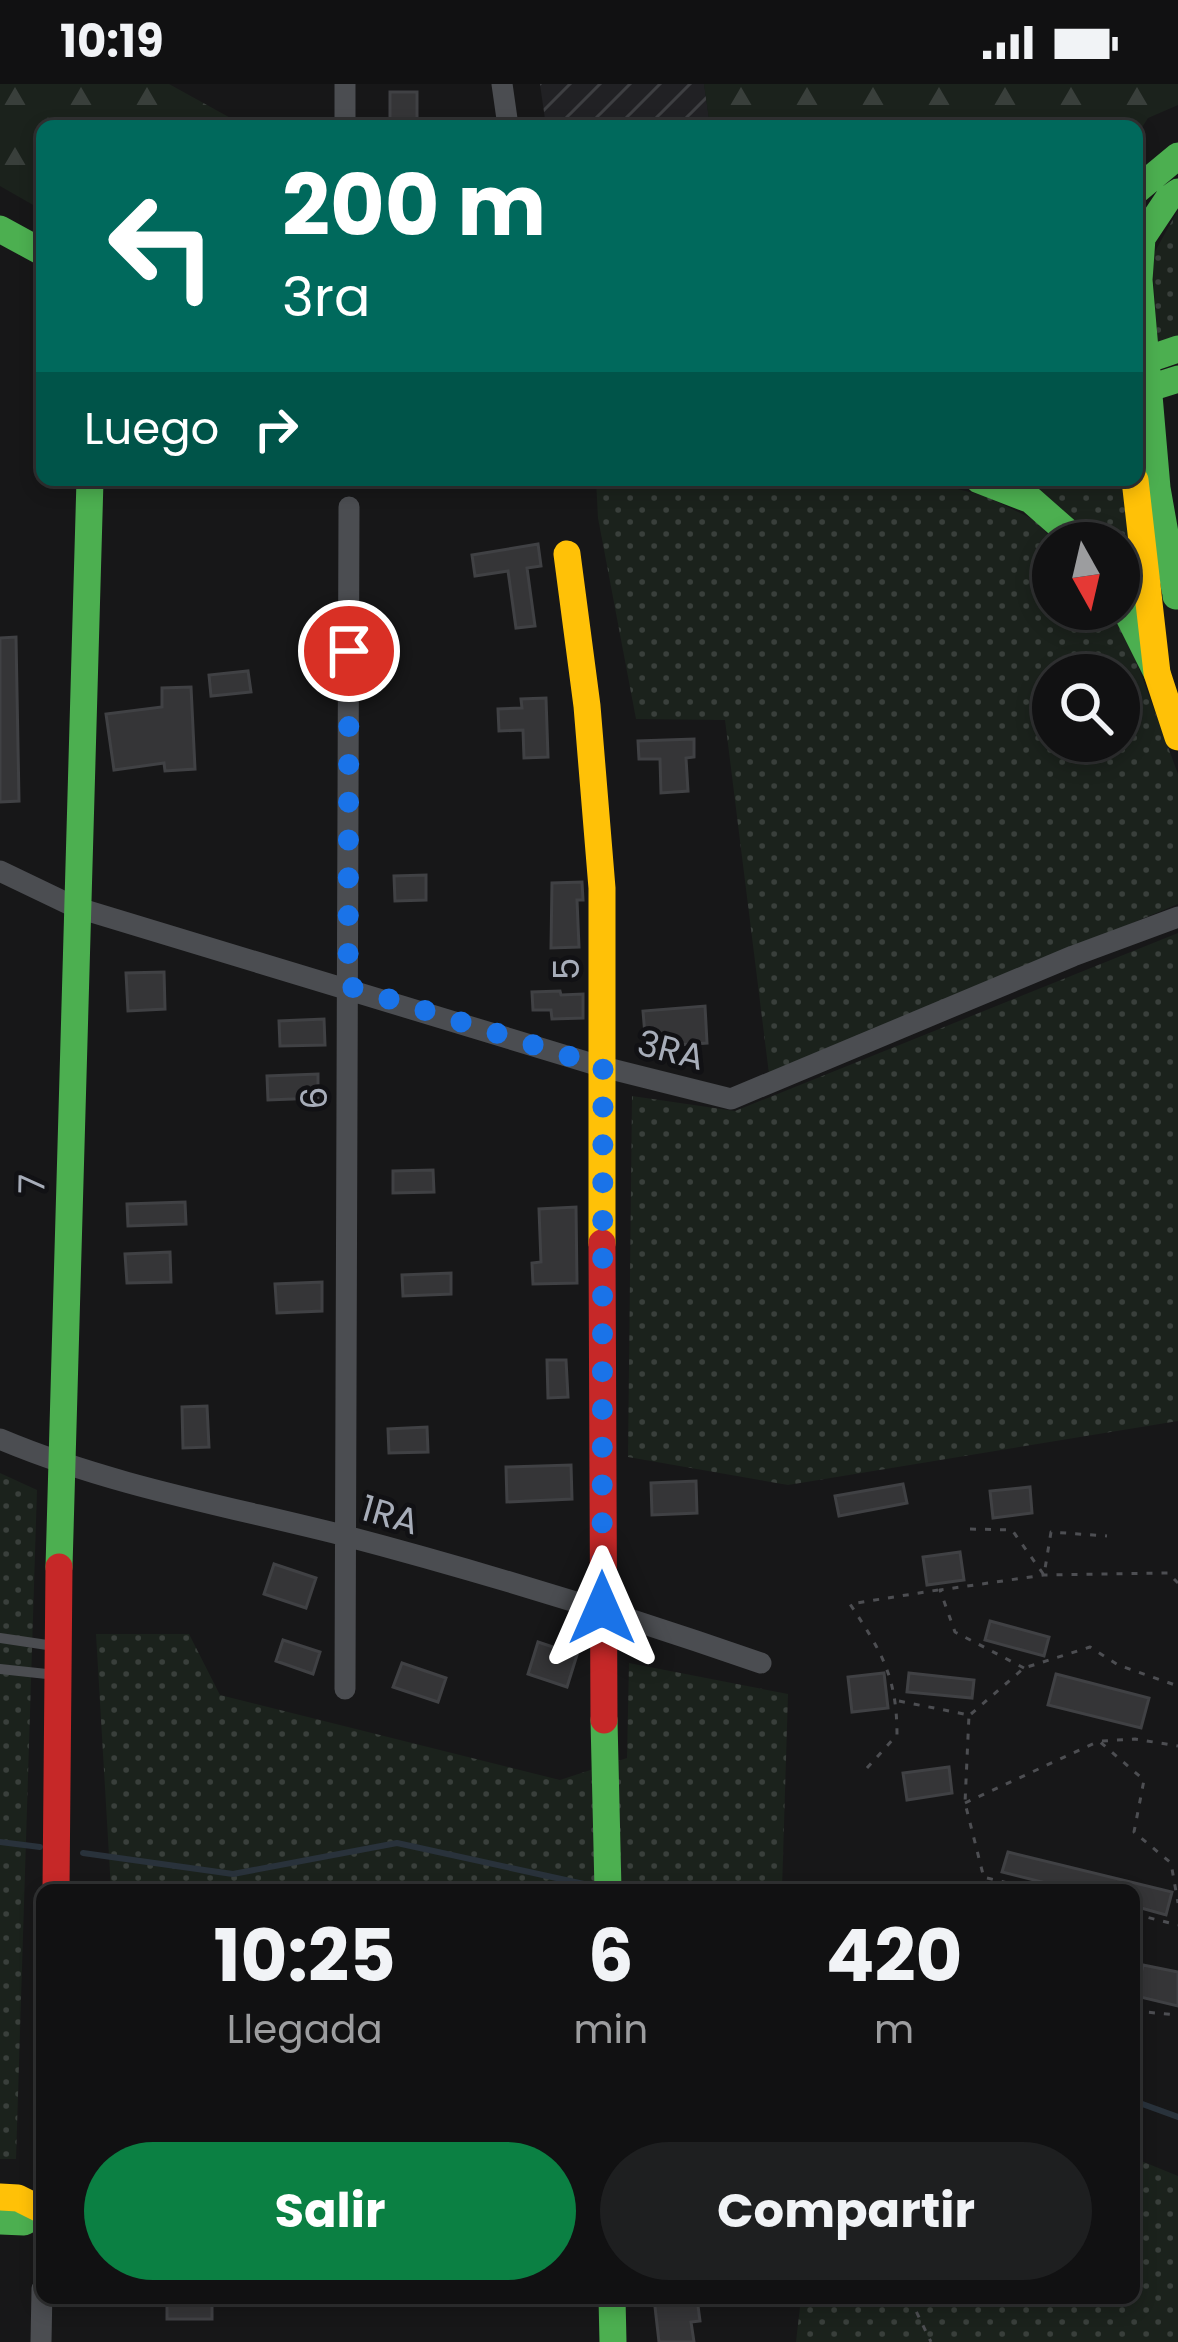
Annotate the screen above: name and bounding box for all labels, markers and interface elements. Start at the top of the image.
text: 10:19 [60,10,164,73]
text: 200 m [282,147,546,264]
icon: left [84,168,240,324]
text: 3ra [282,259,370,335]
icon: right [243,396,309,462]
text: Luego [84,397,219,460]
north arrow [1032,522,1140,630]
map controls [1032,522,1140,762]
pin [298,600,400,702]
icon: arrive [316,618,382,684]
button: search [1032,654,1140,762]
street label: 5 [541,958,592,980]
street label: 3RA [632,1017,710,1083]
street label: 6 [289,1087,340,1109]
street label: 7 [6,1174,58,1194]
street label: 1RA [355,1483,425,1547]
position arrow [539,1545,665,1671]
text: 10:25 [214,1905,396,2006]
text: 6 [588,1905,634,2006]
text: 420 [826,1905,962,2006]
text: Llegada [227,2002,383,2057]
text: min [573,2002,648,2057]
text: m [874,2002,914,2057]
button: Salir [84,2142,576,2280]
button: Compartir [600,2142,1092,2280]

